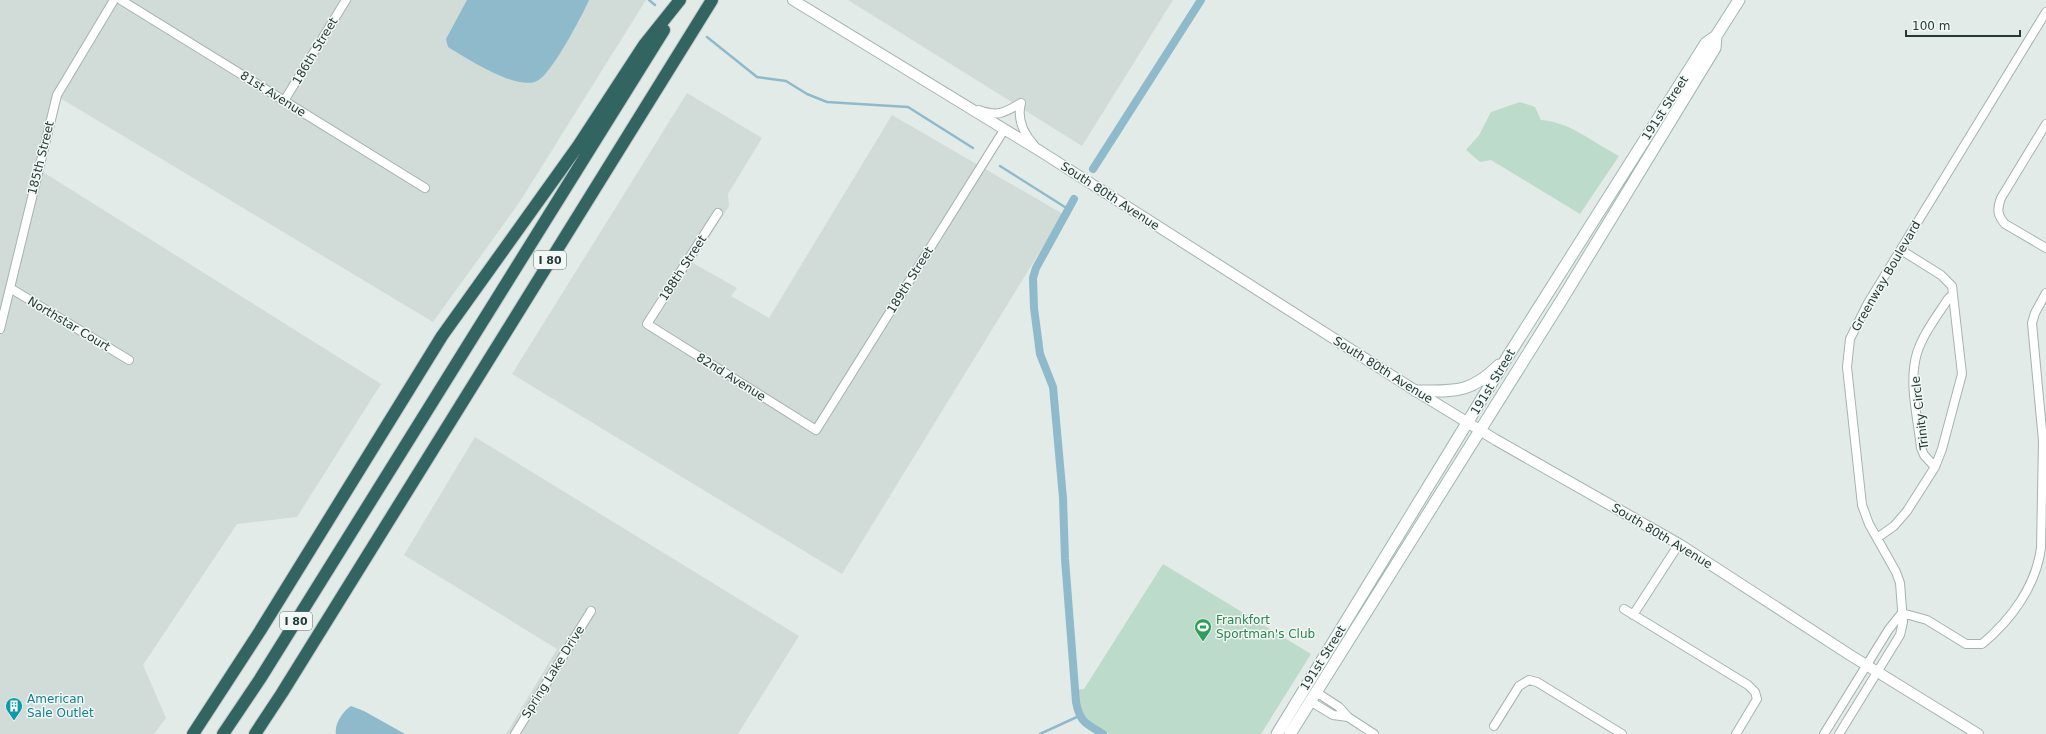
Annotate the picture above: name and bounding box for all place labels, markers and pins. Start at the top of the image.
place label: Frankfort Sportman's Club [1216,613,1315,641]
sports icon: Frankfort Sportman's Club [1193,617,1213,642]
place label: American Sale Outlet [27,692,94,720]
building icon: American Sale Outlet [4,696,24,721]

